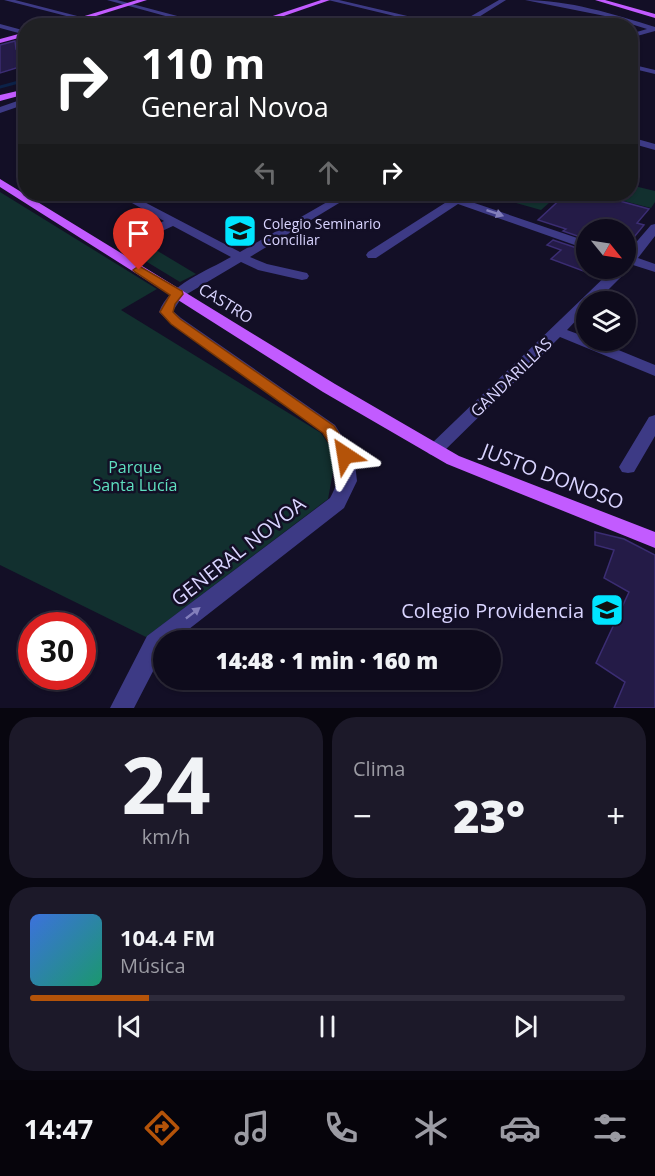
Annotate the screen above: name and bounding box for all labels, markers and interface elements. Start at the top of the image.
text: 110 m [141,34,265,91]
icon: right [42,42,120,120]
text: General Novoa [141,88,329,125]
icon: left [249,156,282,189]
icon: ahead [312,156,345,189]
icon: right [375,156,408,189]
pin [113,208,164,270]
one-way arrow [486,208,504,218]
school or university icon: Colegio Seminario Conciliar [222,213,258,249]
place label: Colegio Seminario Conciliar [263,214,381,249]
icon: arrive [122,217,155,250]
north arrow [576,219,636,279]
map controls [576,219,636,351]
street label: CASTRO [195,278,257,328]
button: layers [576,291,636,351]
street label: GANDARILLAS [465,332,557,422]
position arrow [313,423,377,487]
street label: JUSTO DONOSO [476,436,628,515]
park label: Parque Santa Lucía [93,456,177,496]
street label: GENERAL NOVOA [165,490,311,612]
school or university icon: Colegio Providencia [589,592,625,628]
place label: Colegio Providencia [401,597,584,624]
one-way arrow [186,608,201,620]
speed limit sign: 30 [18,612,96,690]
text: 14:48 · 1 min · 160 m [216,645,438,675]
text: 24 [121,731,211,837]
text: Clima [353,755,405,782]
text: 23° [453,785,525,846]
text: − [353,793,372,838]
text: + [606,793,625,838]
text: km/h [142,823,190,850]
text: 104.4 FM [120,922,215,952]
text: Música [120,952,186,979]
icon: previous [113,1010,146,1043]
icon: pause [311,1010,344,1043]
icon: next [509,1010,542,1043]
icon: directions [141,1107,183,1149]
icon: music [231,1107,273,1149]
icon: phone [320,1107,362,1149]
icon: climate [410,1107,452,1149]
icon: car [499,1107,541,1149]
icon: filters [589,1107,631,1149]
text: 14:47 [24,1110,93,1147]

